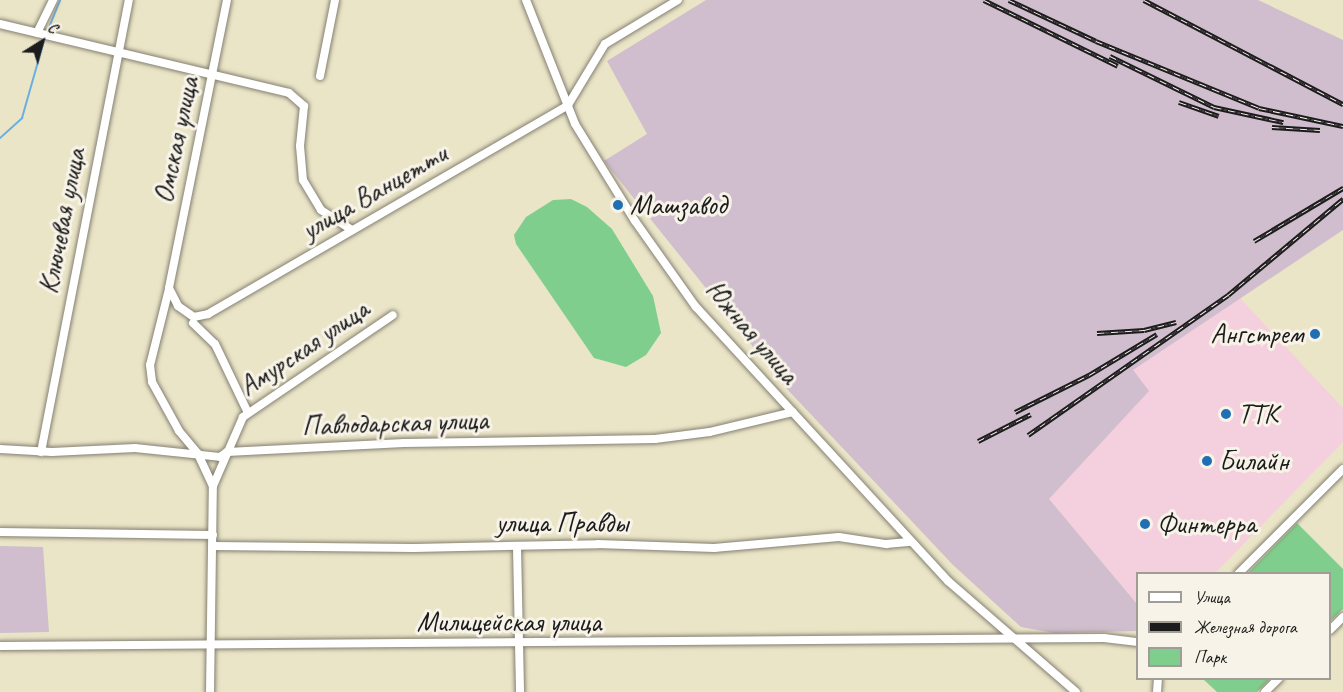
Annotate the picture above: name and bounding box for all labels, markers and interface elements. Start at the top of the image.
north arrow [12,12,72,72]
text: С [44,17,62,38]
street label: Омская улица [146,73,206,207]
street label: улица Ванцетти [297,138,451,246]
street label: Ключевая улица [31,145,93,297]
place label: Машзавод [630,188,727,222]
marker: Машзавод [611,198,625,212]
street label: Южная улица [697,273,807,391]
street label: Амурская улица [232,292,376,404]
place label: Ангстрем [1211,317,1303,351]
marker: Ангстрем [1308,327,1322,341]
place label: ТТК [1238,397,1277,431]
street label: Павлодарская улица [300,403,490,443]
marker: ТТК [1219,407,1233,421]
place label: Билайн [1219,444,1289,478]
marker: Билайн [1200,454,1214,468]
street label: улица Правды [496,506,628,540]
place label: Финтерра [1157,507,1256,541]
marker: Финтерра [1138,517,1152,531]
legend [1136,572,1331,680]
text: Улица [1194,586,1230,608]
street label: Милицейская улица [416,605,602,639]
text: Железная дорога [1194,616,1297,638]
text: Парк [1194,646,1226,668]

